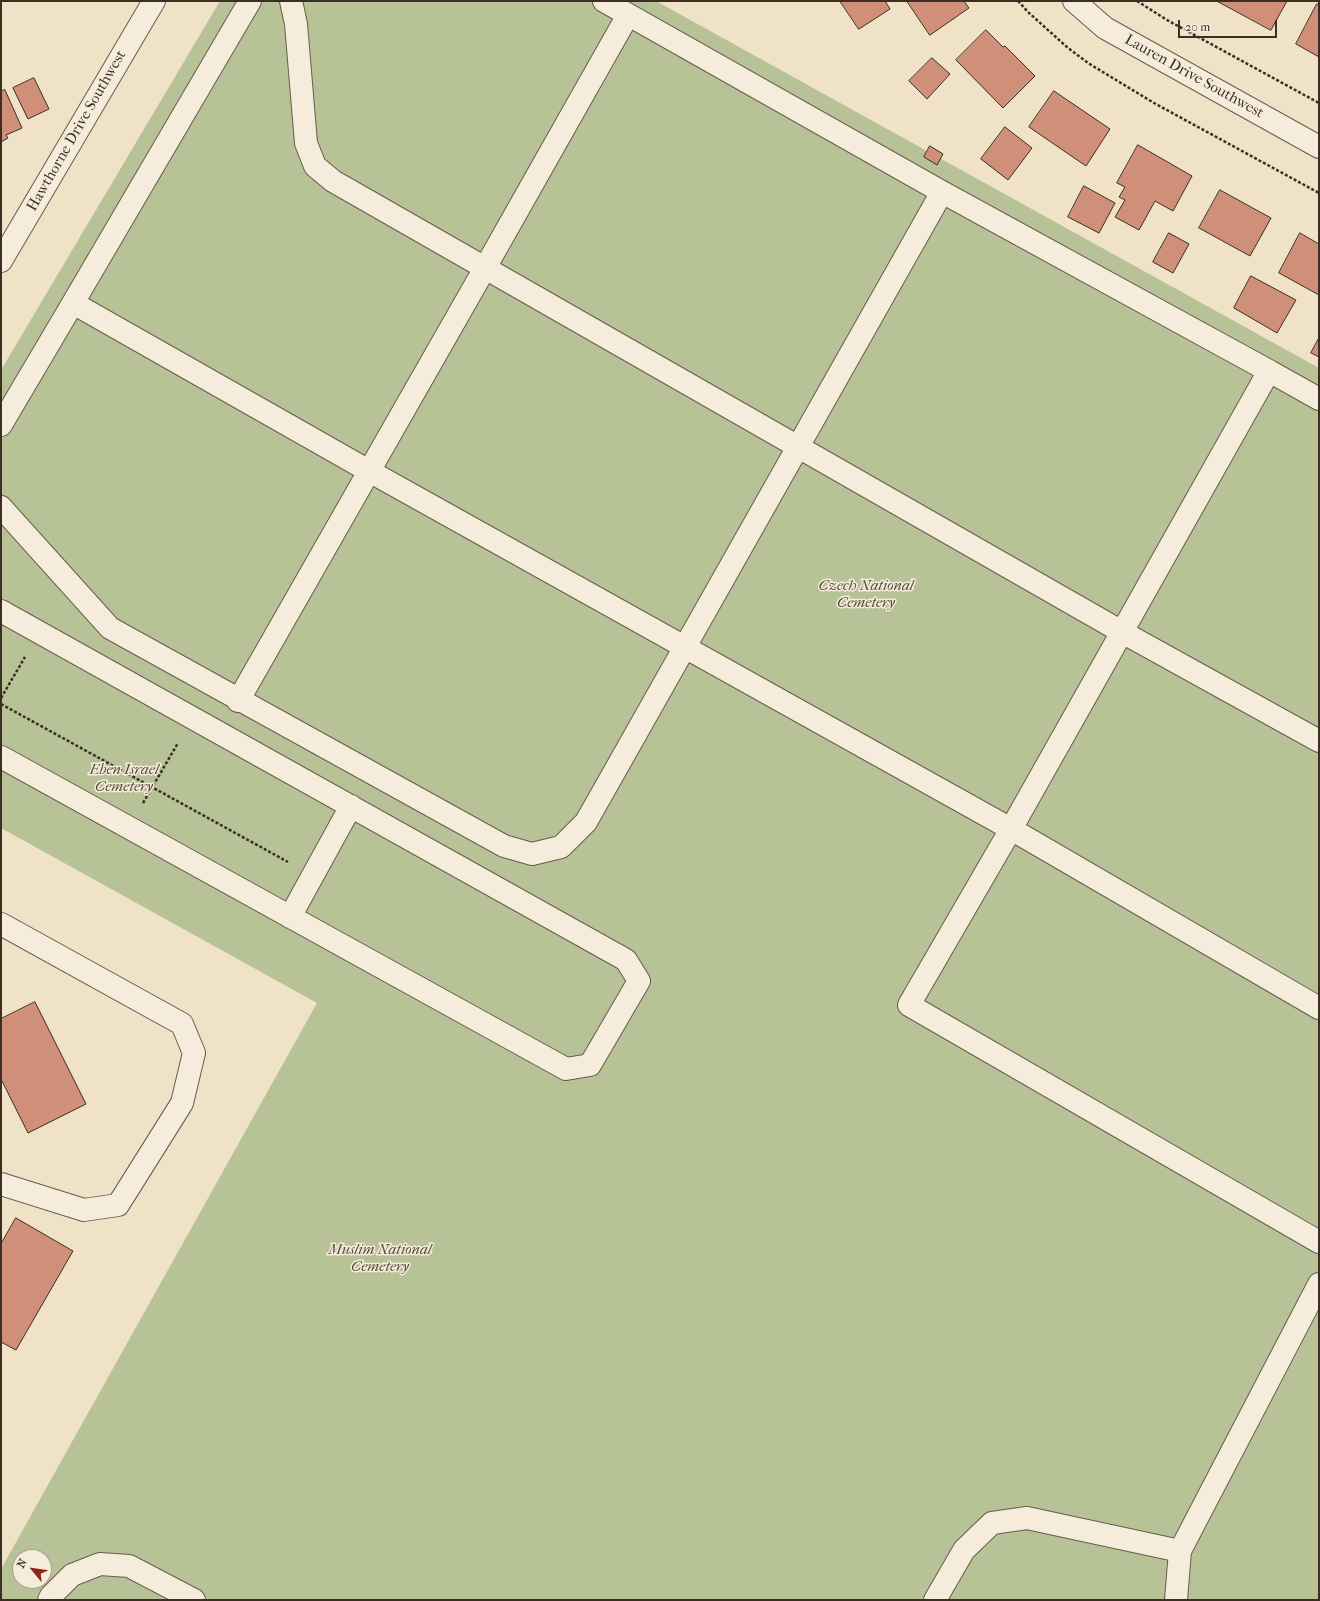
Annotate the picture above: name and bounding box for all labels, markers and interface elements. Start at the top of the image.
scale bar [1180,12,1279,38]
text: 20 m [1185,20,1210,34]
street label: Lauren Drive Southwest [1121,31,1267,123]
street label: Hawthorne Drive Southwest [24,47,130,215]
park label: Czech National Cemetery [819,577,913,612]
park label: Eben Israel Cemetery [89,761,159,796]
park label: Muslim National Cemetery [329,1241,431,1276]
north arrow [12,1549,52,1589]
text: N [14,1557,30,1570]

